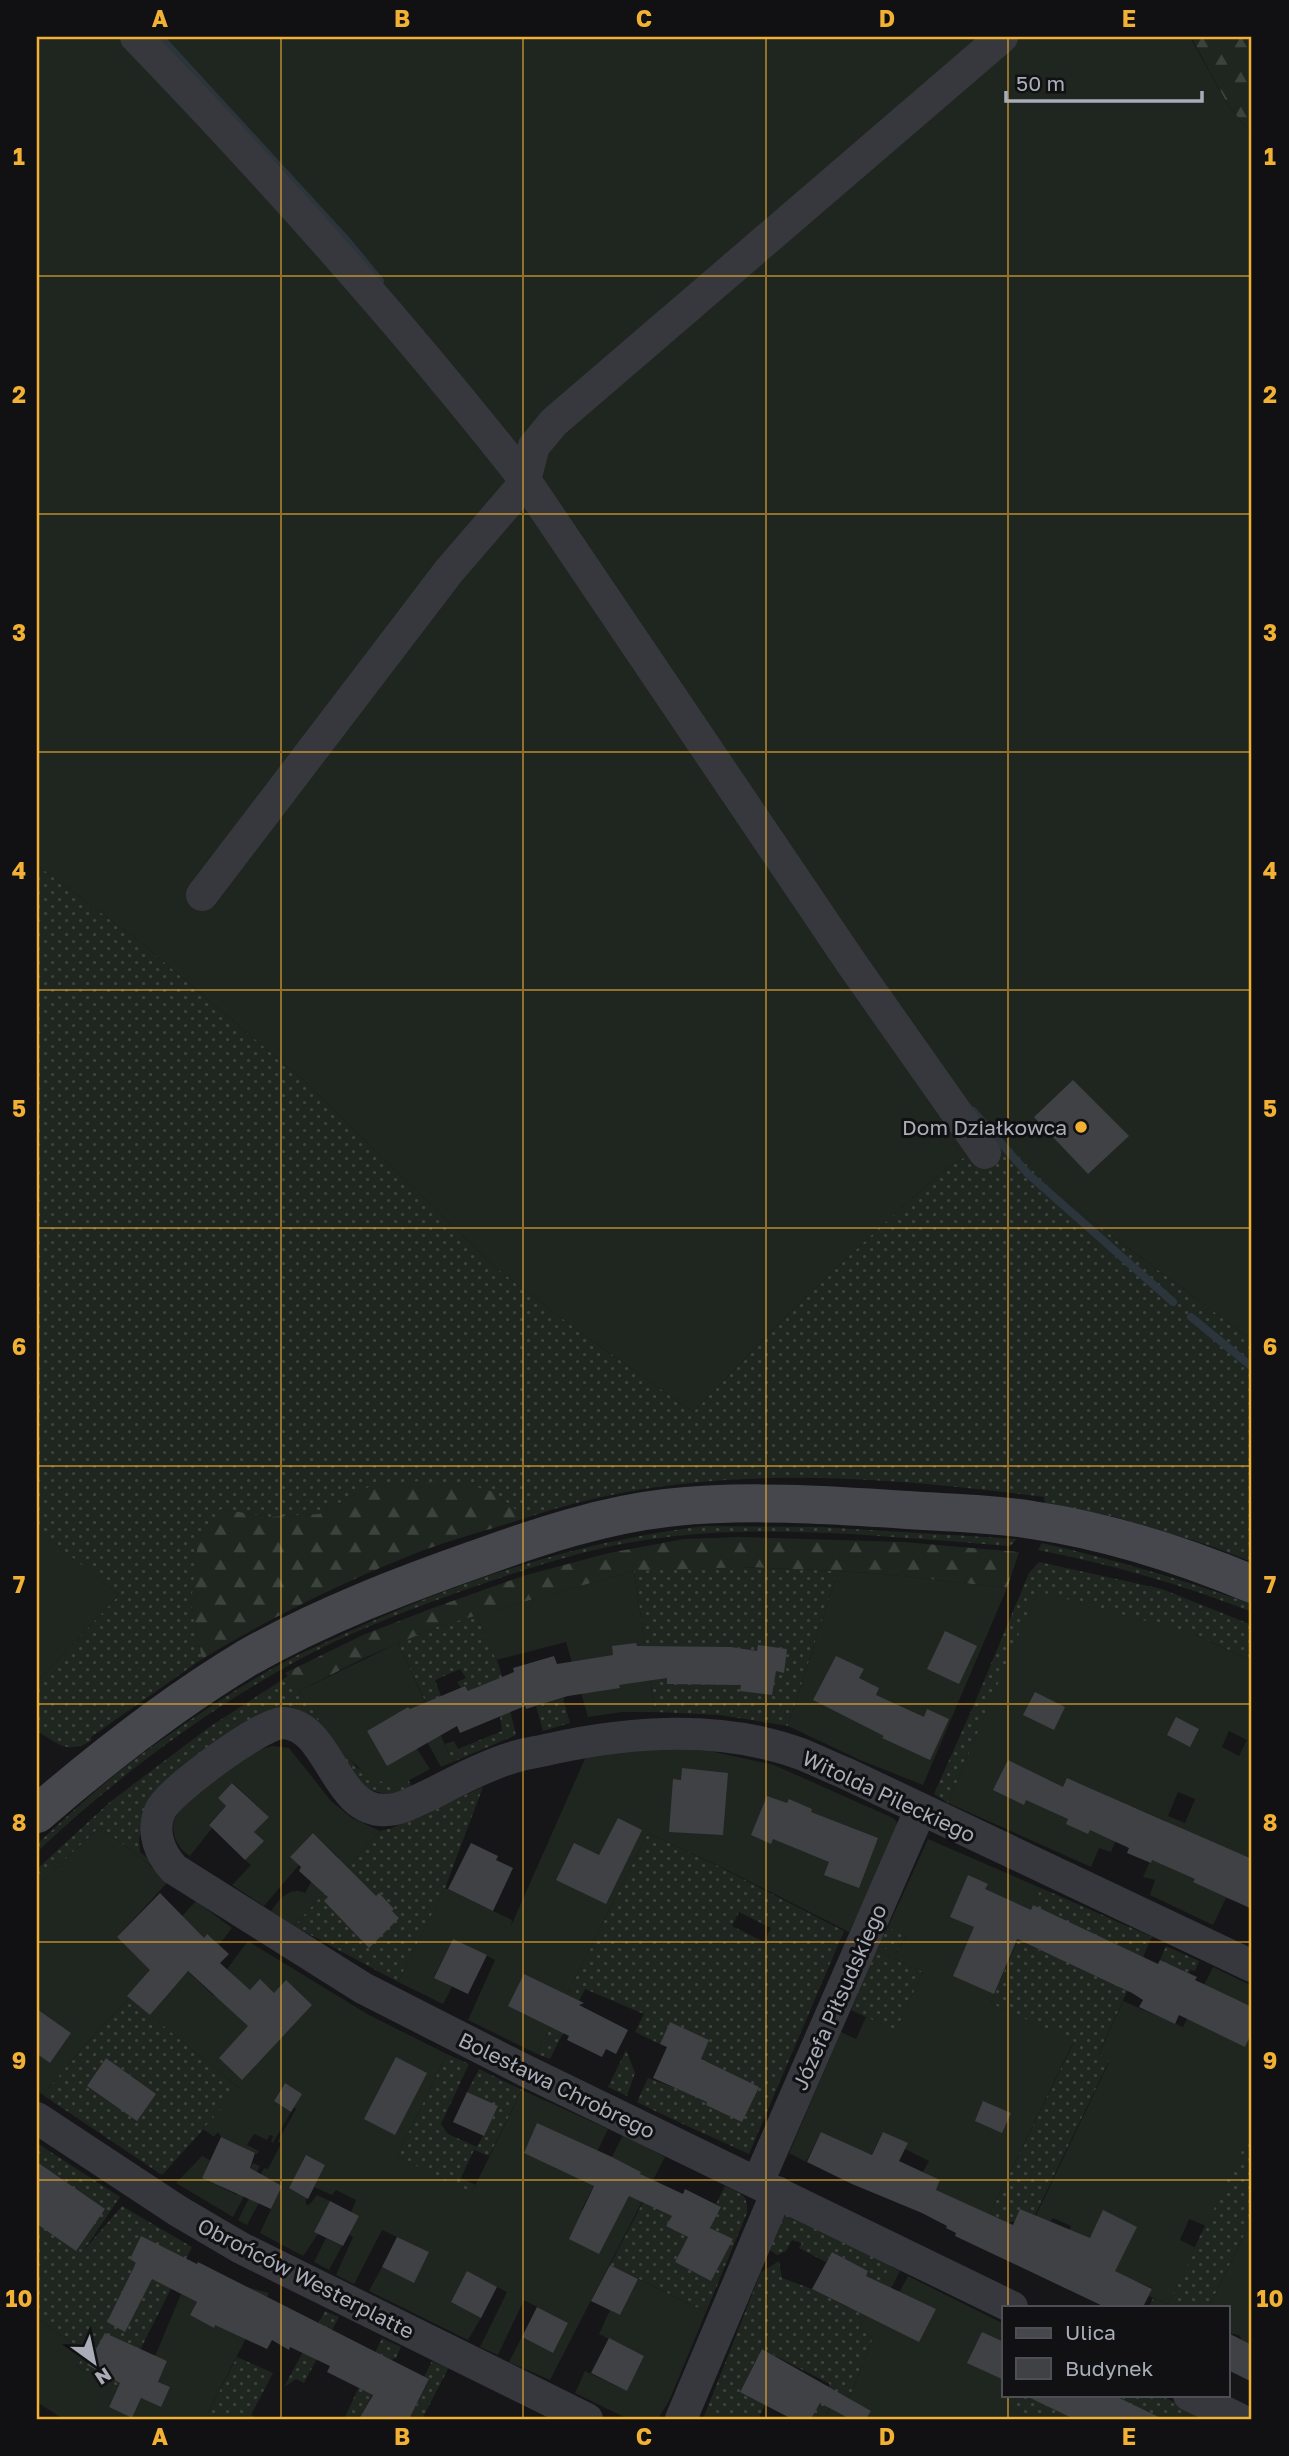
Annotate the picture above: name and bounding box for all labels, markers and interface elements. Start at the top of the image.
text: A [152,4,169,32]
text: B [394,4,410,32]
text: C [636,4,652,32]
text: D [879,4,895,32]
text: E [1122,4,1136,32]
scale bar [1006,60,1202,104]
text: 50 m [1016,70,1065,96]
text: 1 [13,142,25,170]
text: 1 [1264,142,1276,170]
text: 2 [12,380,26,408]
text: 2 [1263,380,1277,408]
text: 3 [12,618,26,646]
text: 3 [1263,618,1277,646]
text: 4 [12,856,26,884]
text: 4 [1263,856,1277,884]
text: 5 [12,1094,26,1122]
text: 5 [1263,1094,1277,1122]
place label: Dom Działkowca [902,1114,1067,1140]
marker: Dom Działkowca [1073,1119,1089,1135]
text: 6 [12,1332,26,1360]
text: 6 [1263,1332,1277,1360]
text: 7 [13,1570,25,1598]
text: 7 [1264,1570,1276,1598]
street label: Witolda Pileckiego [798,1744,980,1848]
text: 8 [12,1808,26,1836]
text: 8 [1263,1808,1277,1836]
street label: Józefa Piłsudskiego [786,1900,892,2094]
street label: Bolesława Chrobrego [455,2026,659,2144]
text: 9 [12,2046,26,2074]
text: 9 [1263,2046,1277,2074]
street label: Obrońców Westerplatte [193,2212,419,2344]
text: 10 [6,2284,32,2312]
text: 10 [1257,2284,1283,2312]
legend [1002,2306,1230,2396]
text: Ulica [1065,2319,1116,2345]
north arrow [60,2326,130,2396]
text: Budynek [1065,2355,1154,2381]
text: N [91,2363,116,2390]
text: A [152,2422,169,2450]
text: B [394,2422,410,2450]
text: C [636,2422,652,2450]
text: D [879,2422,895,2450]
text: E [1122,2422,1136,2450]

